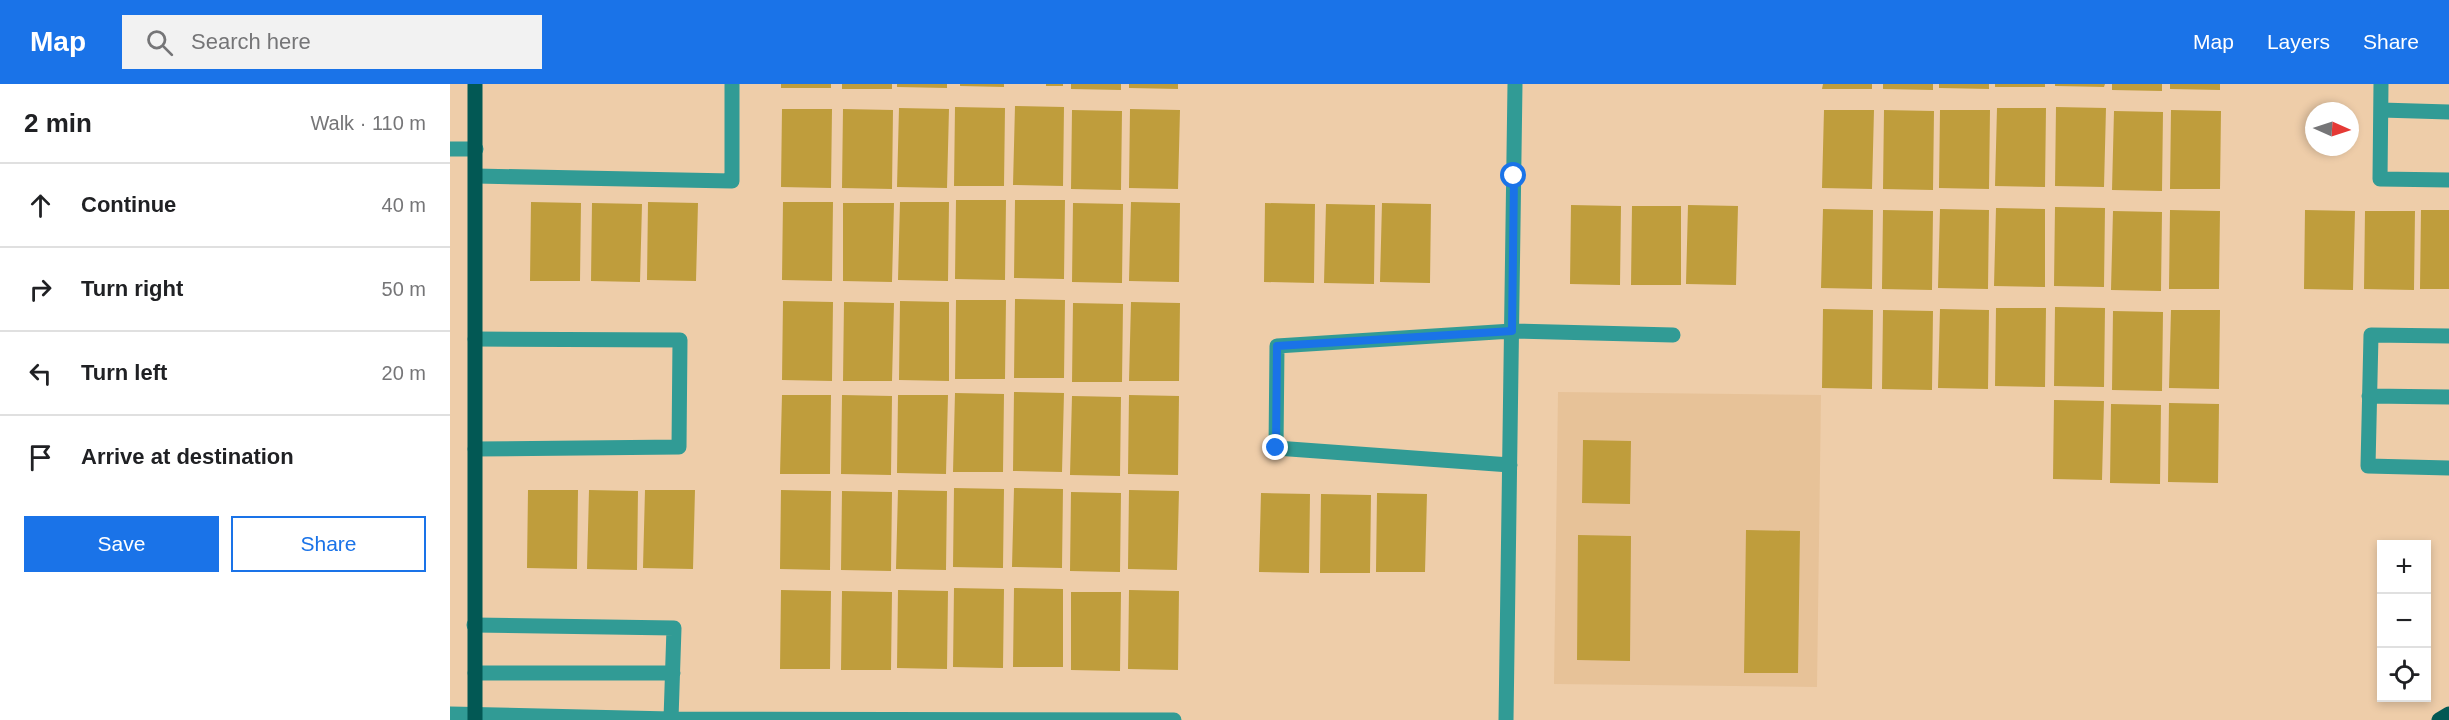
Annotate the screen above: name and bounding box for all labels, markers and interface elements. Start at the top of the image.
search box [122,15,542,69]
text: Map [30,26,86,57]
icon: search [143,26,176,59]
text: Search here [191,29,311,54]
text: Map [2193,30,2234,53]
text: Layers [2267,30,2330,53]
text: Share [2363,30,2419,53]
north arrow [2305,102,2359,156]
text: 2 min [24,108,92,138]
text: Walk · 110 m [310,112,426,134]
route start [1500,162,1526,188]
icon: ahead [24,189,57,222]
text: Continue [81,192,176,217]
text: 40 m [382,194,426,216]
icon: right [24,273,57,306]
text: Turn right [81,276,183,301]
text: 50 m [382,278,426,300]
icon: left [24,357,57,390]
text: Turn left [81,360,167,385]
text: 20 m [382,362,426,384]
route end [1262,434,1288,460]
icon: arrive [24,441,57,474]
text: Arrive at destination [81,444,294,469]
button: Save [24,516,219,572]
button: Share [231,516,426,572]
map controls [2377,540,2431,702]
button: + [2377,540,2431,594]
button: − [2377,594,2431,648]
button: locate [2377,648,2431,702]

